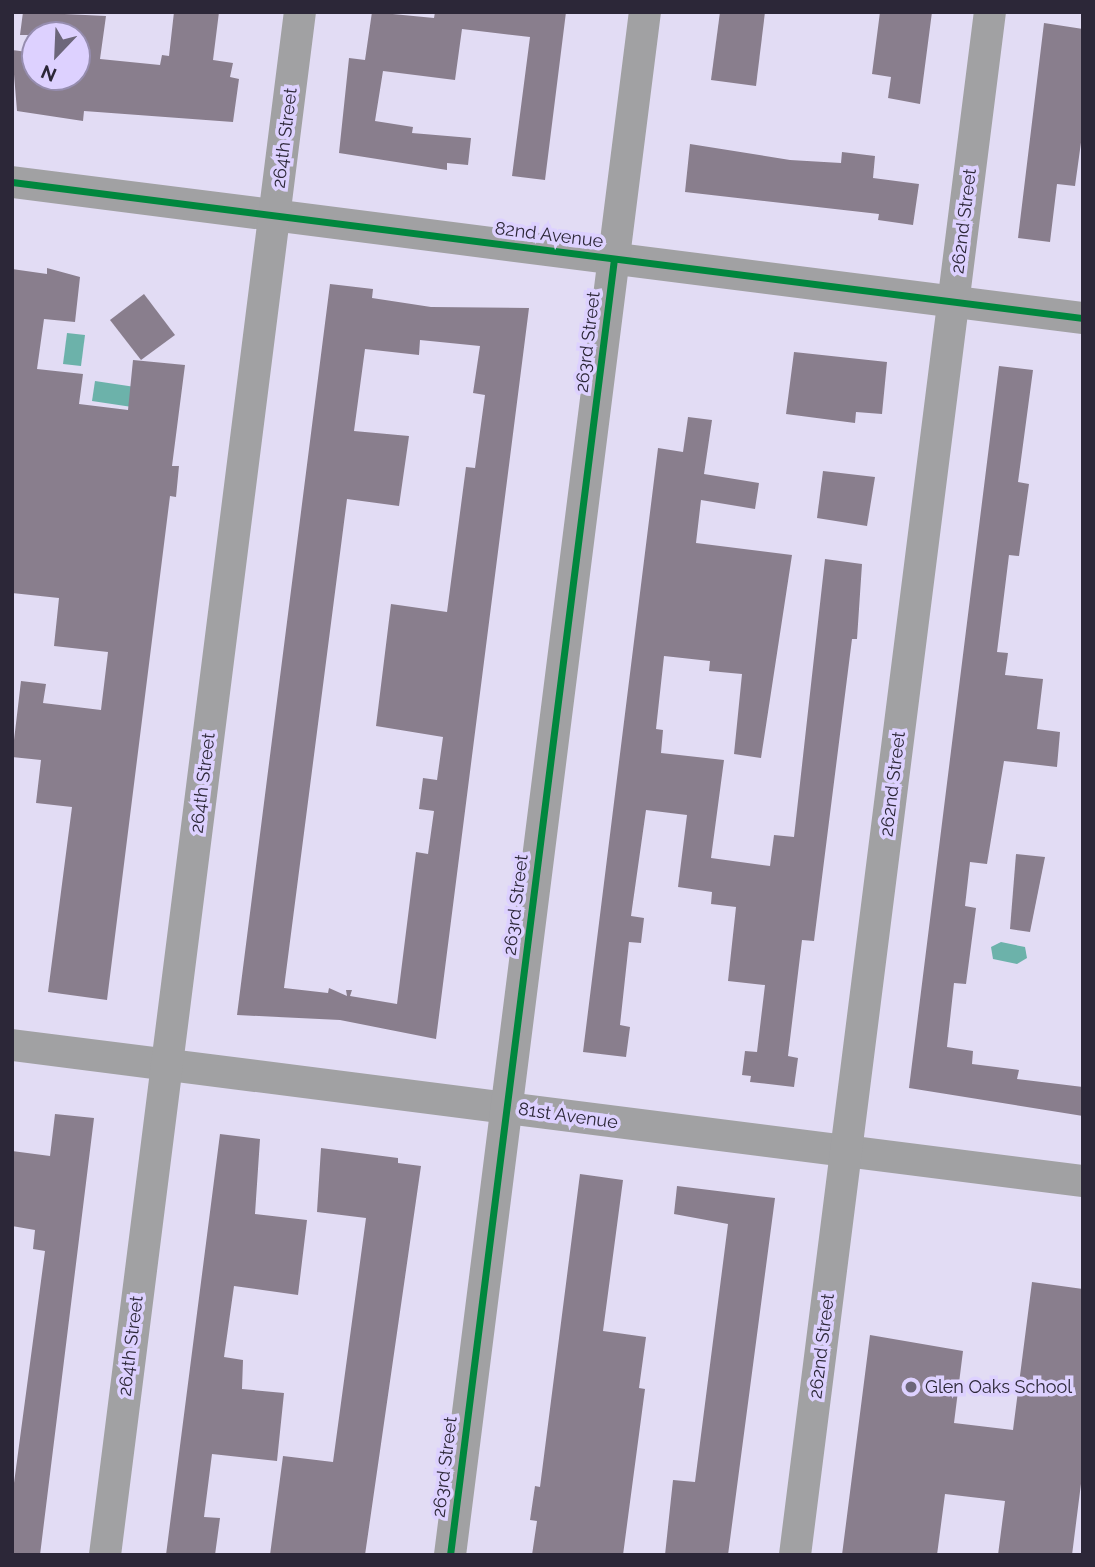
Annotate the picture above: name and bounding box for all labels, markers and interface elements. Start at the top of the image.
north arrow [21,21,91,91]
text: N [38,61,60,86]
street label: 264th Street [268,87,302,189]
street label: 262nd Street [947,167,981,275]
street label: 82nd Avenue [493,218,605,252]
street label: 263rd Street [571,290,605,394]
street label: 262nd Street [876,730,910,838]
street label: 264th Street [186,732,220,834]
street label: 263rd Street [499,853,533,957]
street label: 81st Avenue [517,1098,619,1134]
street label: 262nd Street [805,1292,839,1400]
street label: 264th Street [114,1295,148,1397]
place label: Glen Oaks School [925,1376,1072,1398]
marker: Glen Oaks School [903,1379,919,1395]
street label: 263rd Street [428,1415,462,1519]

